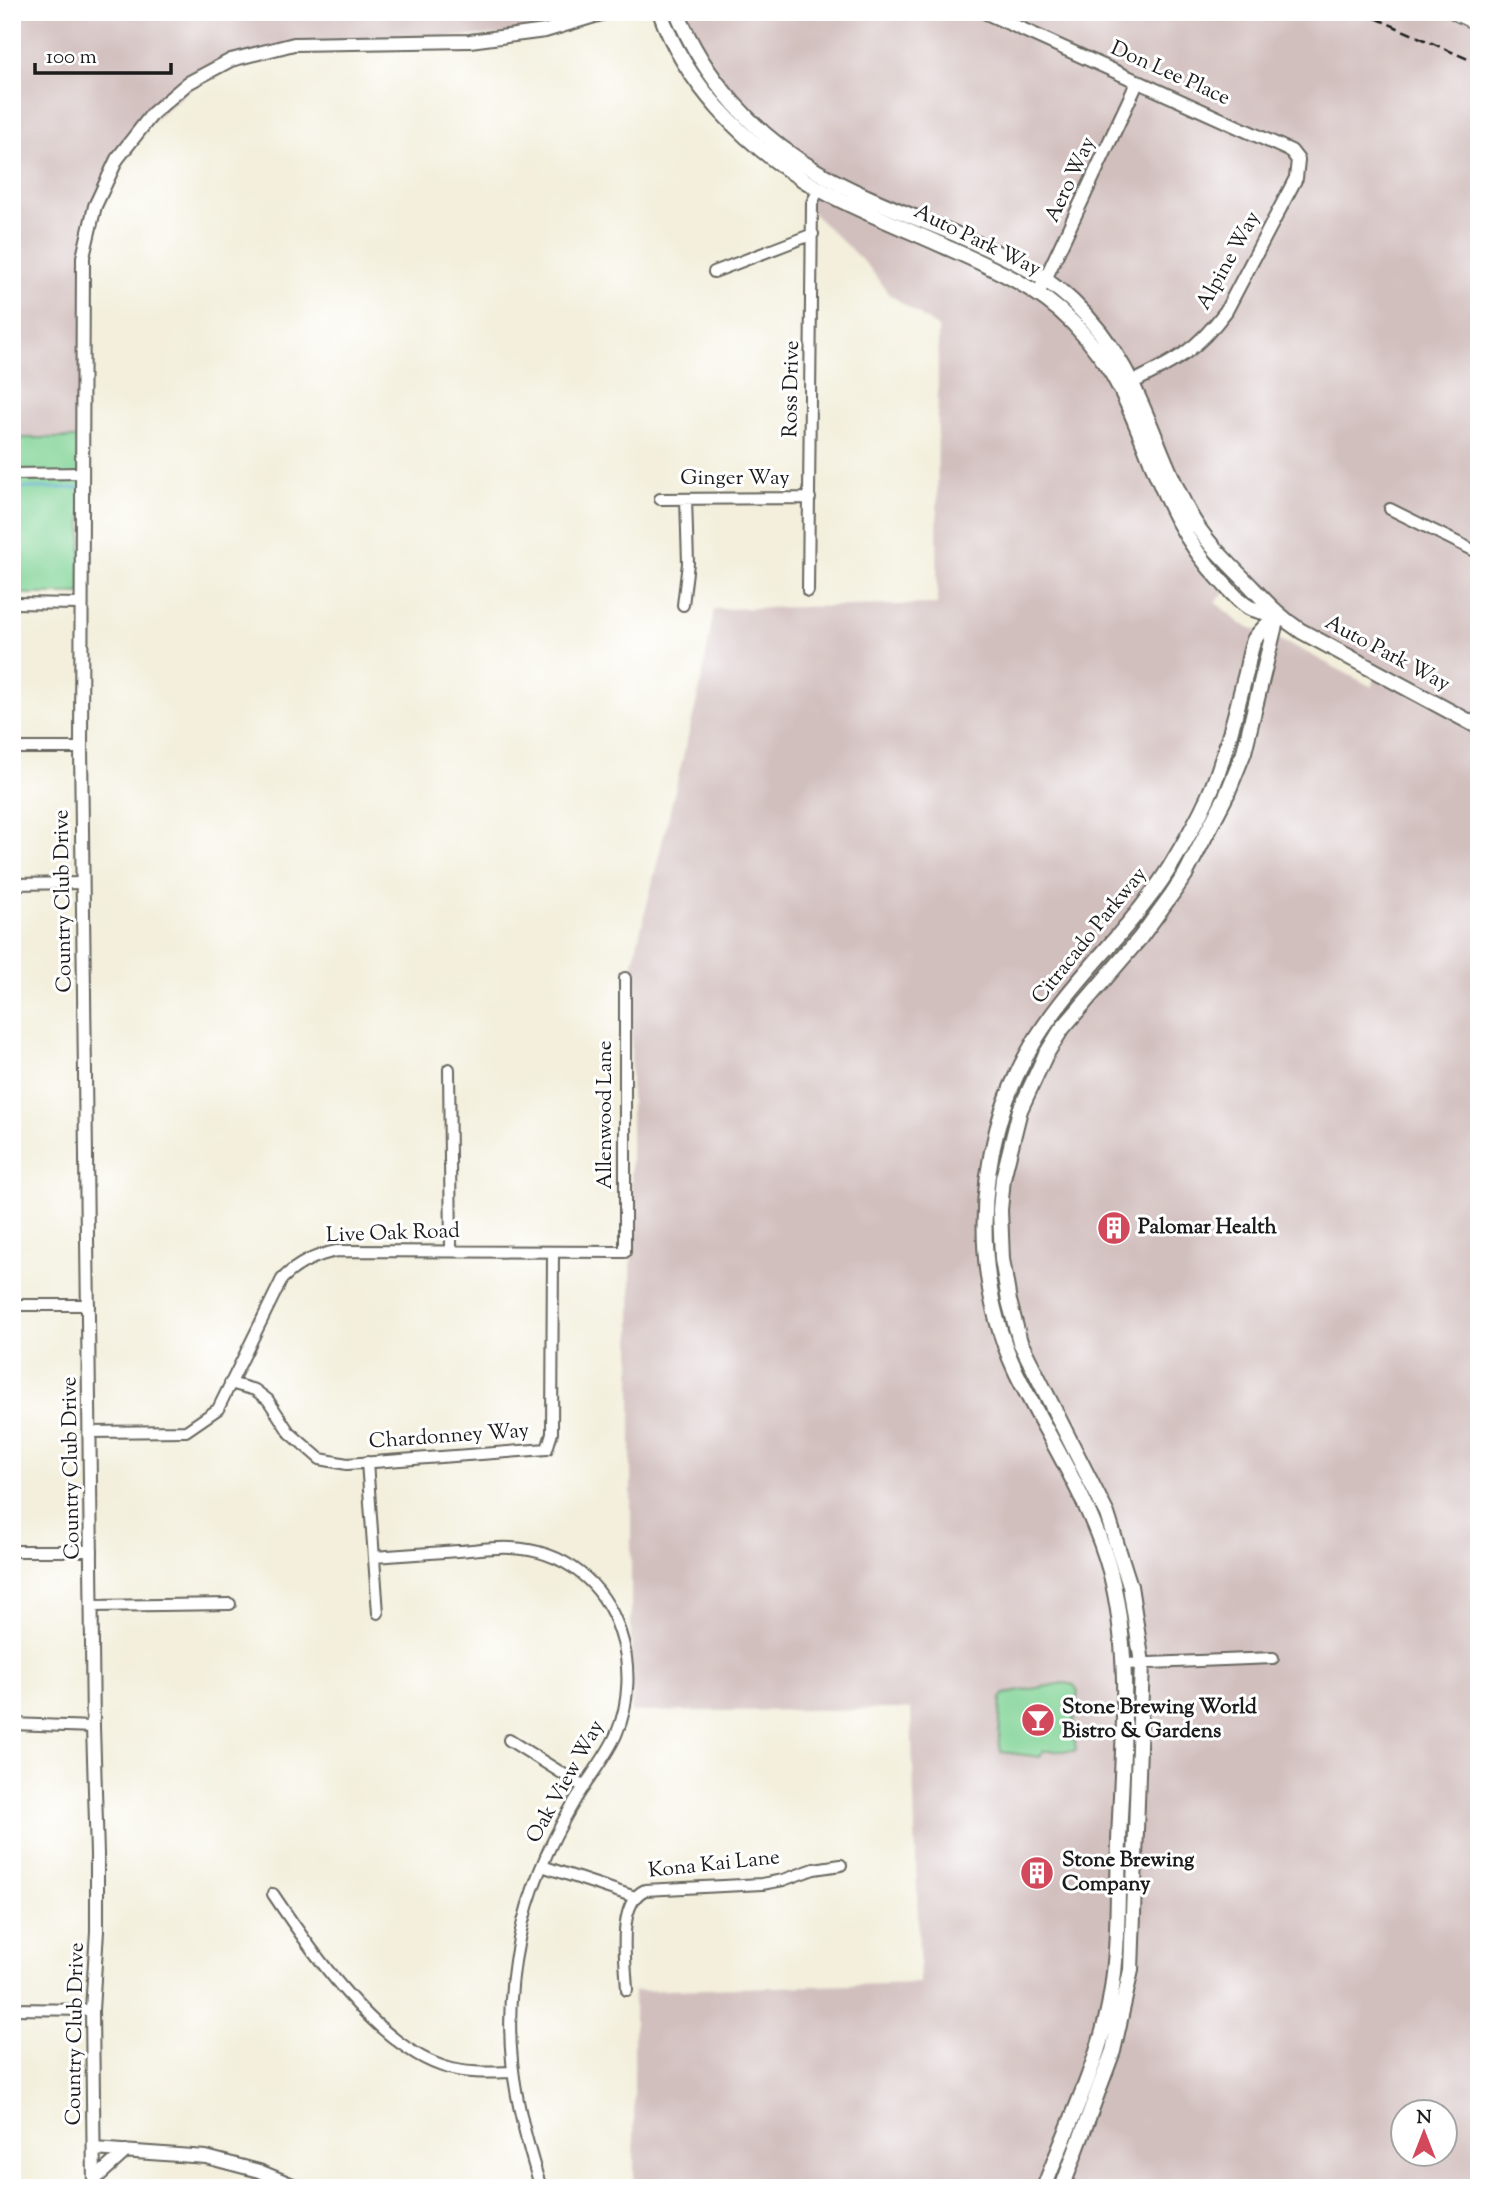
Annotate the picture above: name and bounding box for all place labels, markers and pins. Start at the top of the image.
building icon: Palomar Health [1095,1209,1133,1247]
place label: Palomar Health [1138,1213,1277,1243]
place label: Stone Brewing World Bistro & Gardens [1062,1693,1257,1747]
bar icon: Stone Brewing World Bistro & Gardens [1019,1701,1057,1739]
place label: Stone Brewing Company [1062,1846,1195,1900]
building icon: Stone Brewing Company [1018,1854,1056,1892]

